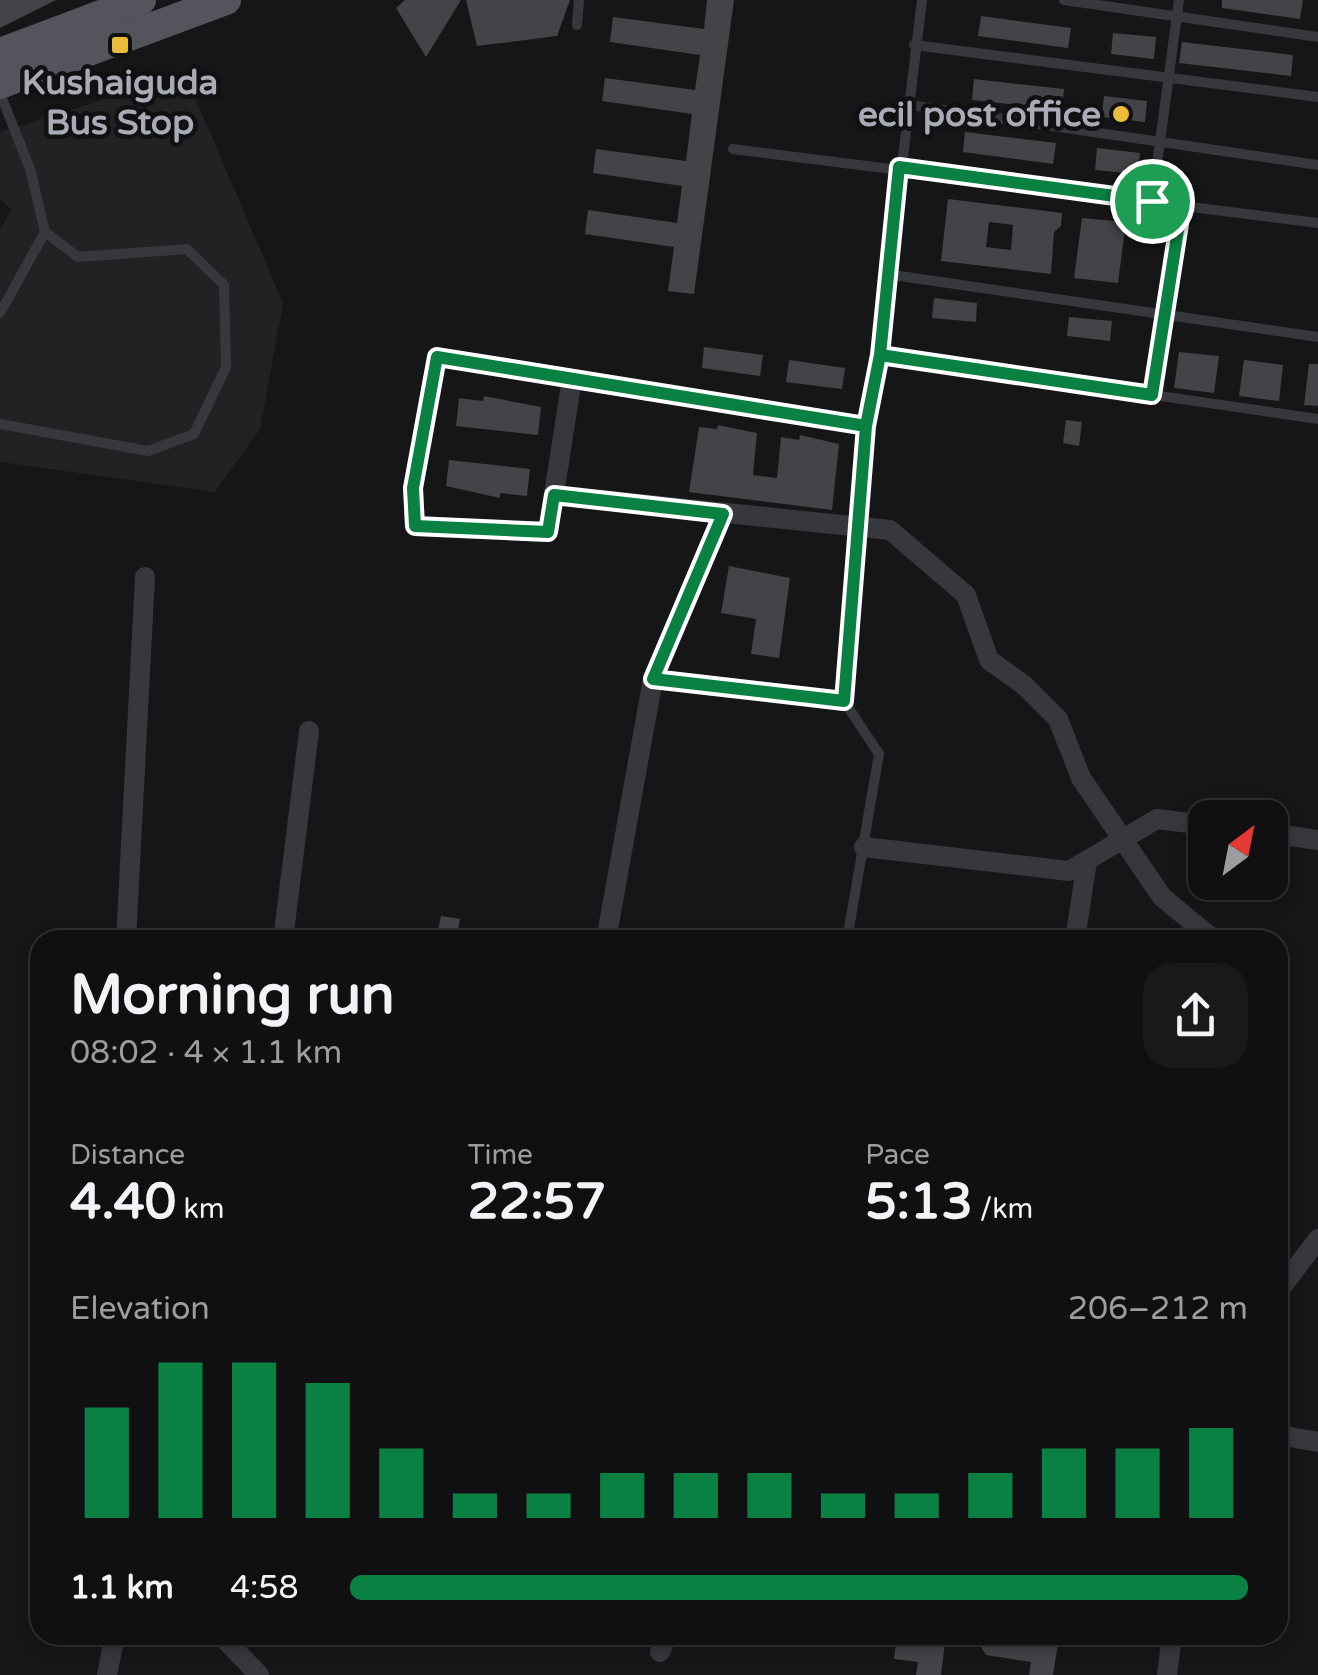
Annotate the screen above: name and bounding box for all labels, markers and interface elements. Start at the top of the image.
marker: Kushaiguda Bus Stop [109,34,131,56]
place label: Kushaiguda Bus Stop [22,62,218,144]
place label: ecil post office [858,94,1101,136]
marker: ecil post office [1110,103,1132,125]
pin [1110,159,1195,244]
icon: arrive [1125,174,1180,229]
north arrow [1188,800,1288,900]
map controls [1188,800,1288,900]
text: Morning run [70,963,395,1029]
button: share [1143,963,1248,1068]
text: 08:02 · 4 × 1.1 km [70,1034,342,1072]
text: Distance [70,1138,185,1172]
text: Time [468,1138,533,1172]
text: Pace [865,1138,930,1172]
text: 4.40 [70,1172,176,1232]
text: 22:57 [468,1172,606,1232]
text: 5:13 [865,1172,973,1232]
text: km [176,1192,224,1226]
text: /km [973,1192,1033,1226]
text: Elevation [70,1290,210,1328]
text: 206–212 m [1068,1290,1248,1328]
text: 1.1 km [70,1569,174,1607]
text: 4:58 [230,1569,299,1607]

